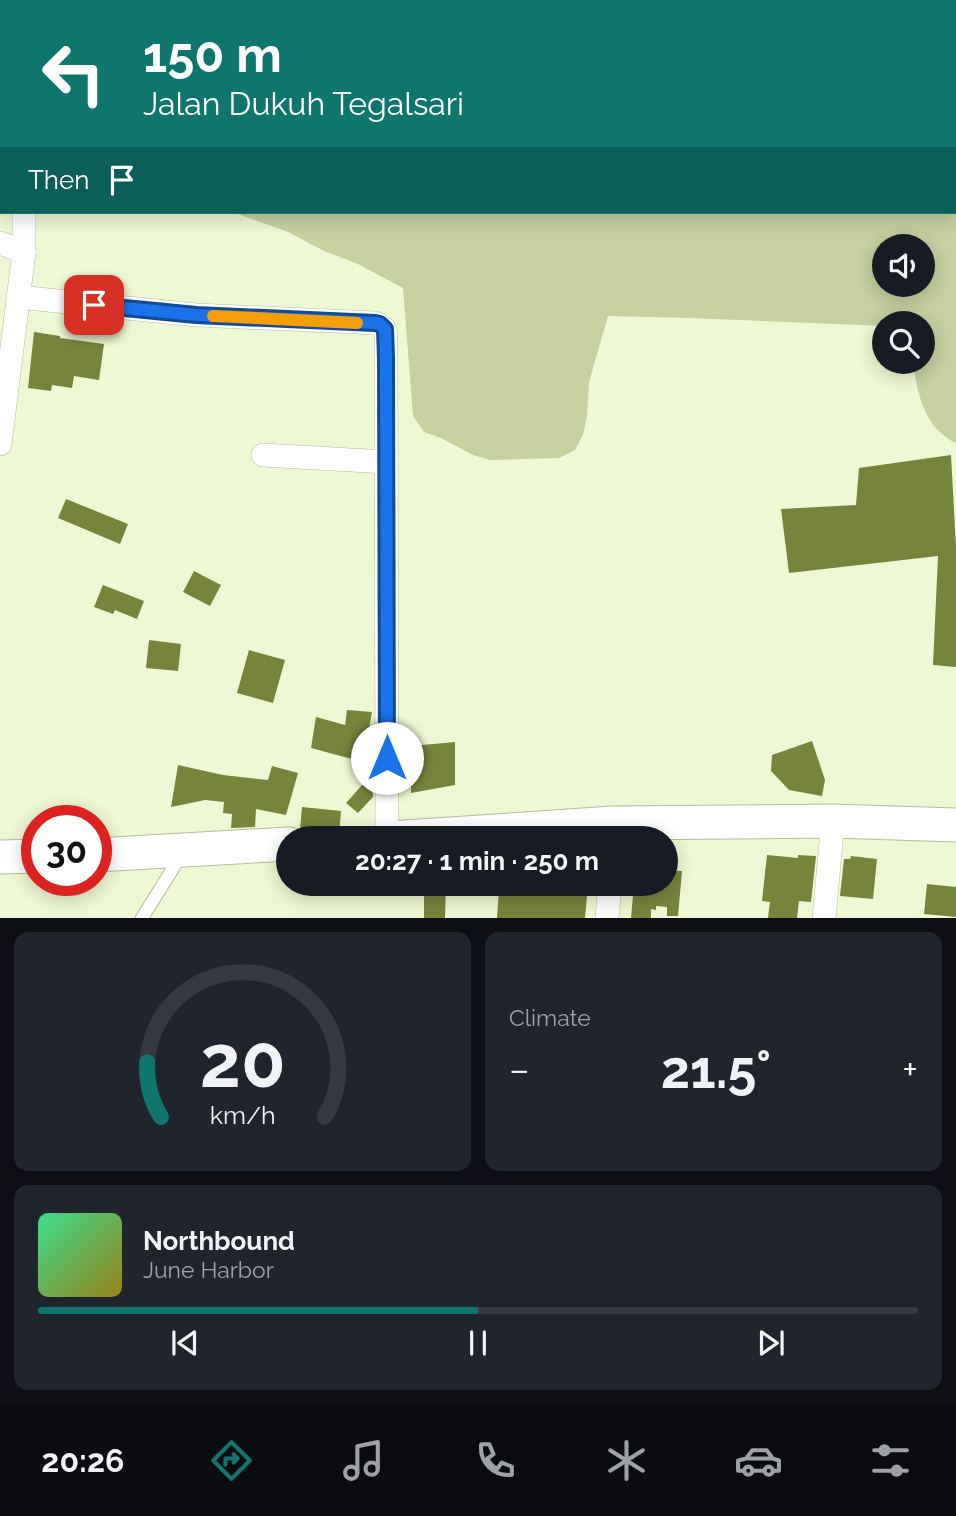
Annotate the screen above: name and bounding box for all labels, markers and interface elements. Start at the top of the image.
text: 150 m [143,26,282,83]
icon: left [28,28,119,119]
text: Jalan Dukuh Tegalsari [143,85,464,122]
icon: arrive [103,161,141,199]
text: Then [28,165,89,195]
map controls [872,234,935,374]
button: sound [872,234,935,297]
pin [64,275,124,335]
icon: arrive [75,286,113,324]
button: search [872,311,935,374]
position arrow [350,721,424,795]
speed limit sign: 30 [21,805,112,896]
text: 20:27 · 1 min · 250 m [355,846,599,876]
text: Climate [509,1004,591,1031]
text: 20 [200,1020,285,1105]
text: 21.5° [661,1039,771,1100]
text: − [509,1047,529,1092]
text: + [902,1047,918,1092]
text: km/h [210,1100,275,1130]
text: Northbound [143,1226,295,1256]
text: June Harbor [143,1256,274,1283]
icon: previous [166,1324,204,1362]
icon: pause [459,1324,497,1362]
icon: next [752,1324,790,1362]
icon: directions [207,1436,256,1485]
icon: music [339,1436,388,1485]
icon: phone [471,1436,520,1485]
icon: climate [602,1436,651,1485]
icon: car [734,1436,783,1485]
icon: filters [866,1436,915,1485]
text: 20:26 [41,1442,124,1479]

